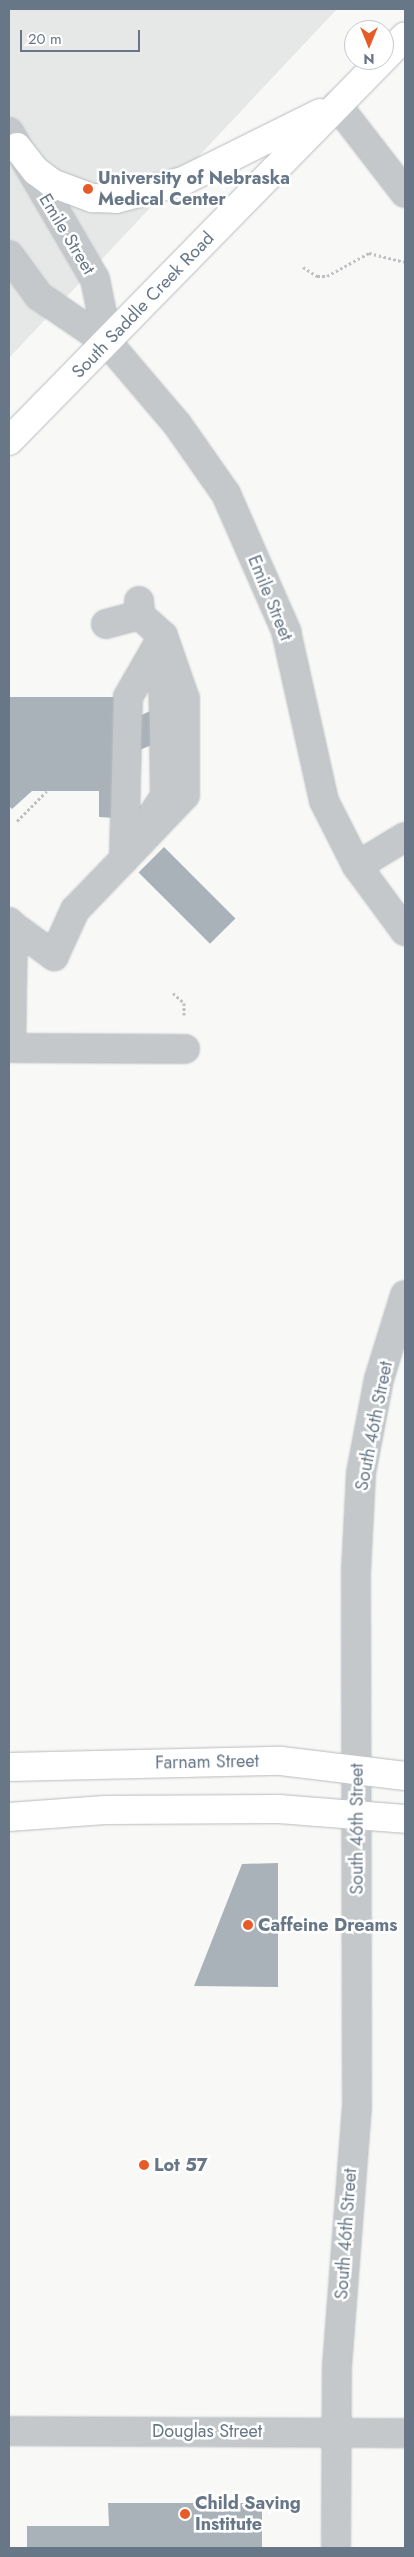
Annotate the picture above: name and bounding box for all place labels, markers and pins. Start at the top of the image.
place label: University of Nebraska Medical Center [98,168,290,210]
marker: University of Nebraska Medical Center [82,183,94,195]
place label: Caffeine Dreams [258,1914,397,1936]
marker: Caffeine Dreams [242,1919,254,1931]
place label: Lot 57 [154,2154,208,2176]
marker: Lot 57 [138,2159,150,2171]
place label: Child Saving Institute [195,2493,301,2536]
marker: Child Saving Institute [179,2508,191,2520]

